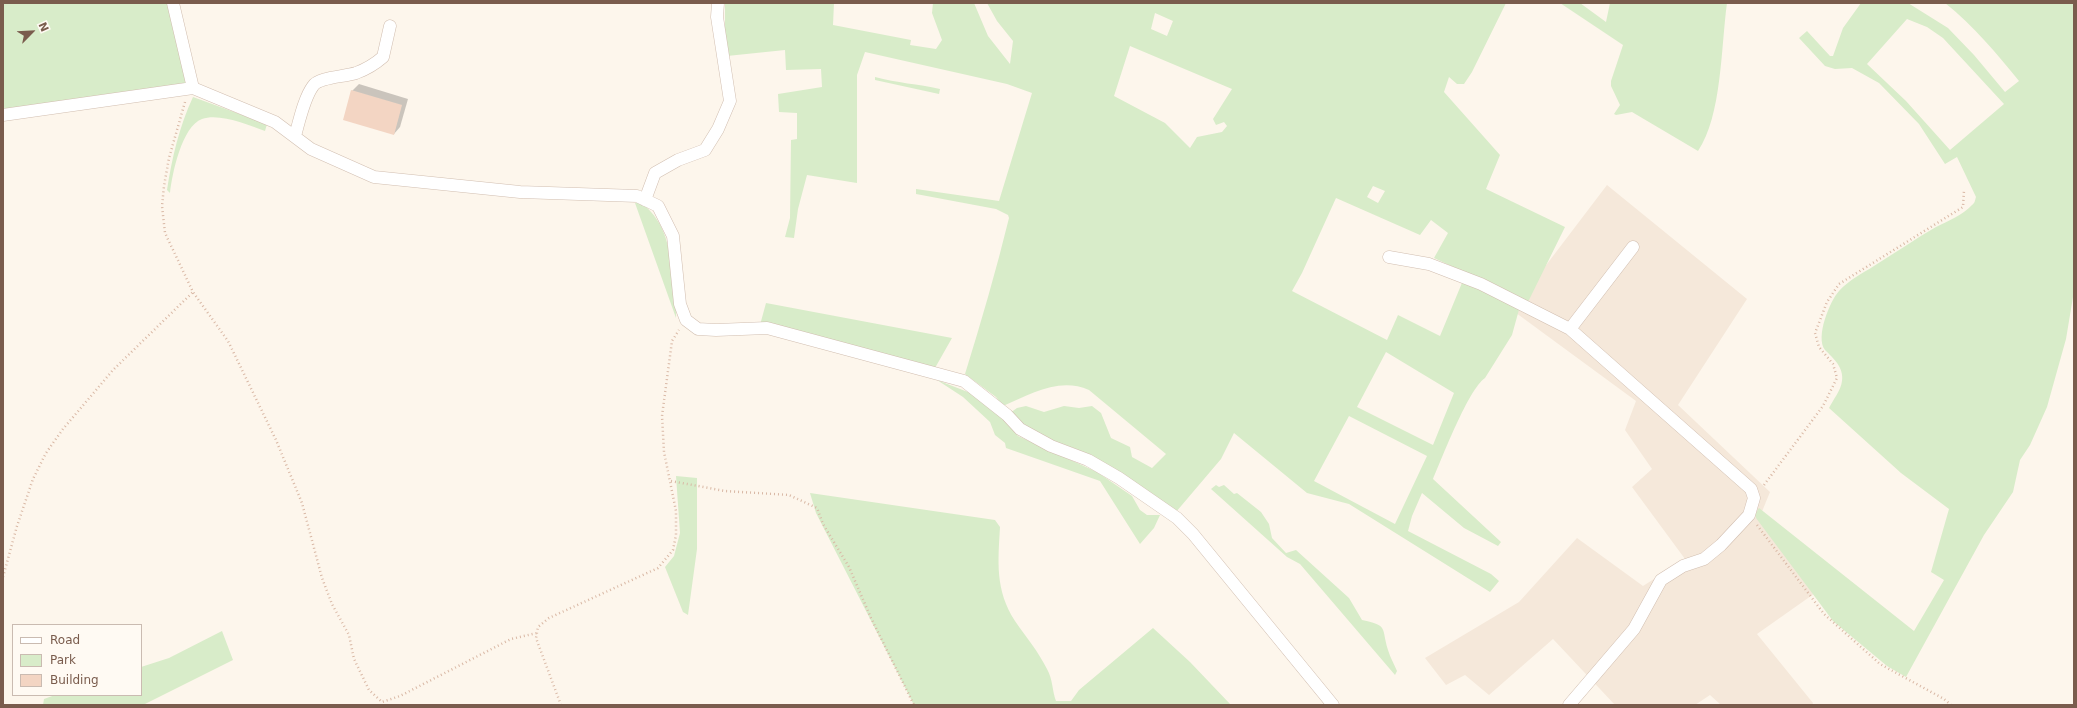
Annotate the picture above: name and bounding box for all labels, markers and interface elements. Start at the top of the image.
north arrow [12,12,52,52]
text: N [36,20,51,34]
legend [12,624,142,696]
text: Road [50,633,80,647]
text: Park [50,653,76,667]
text: Building [50,673,99,687]

